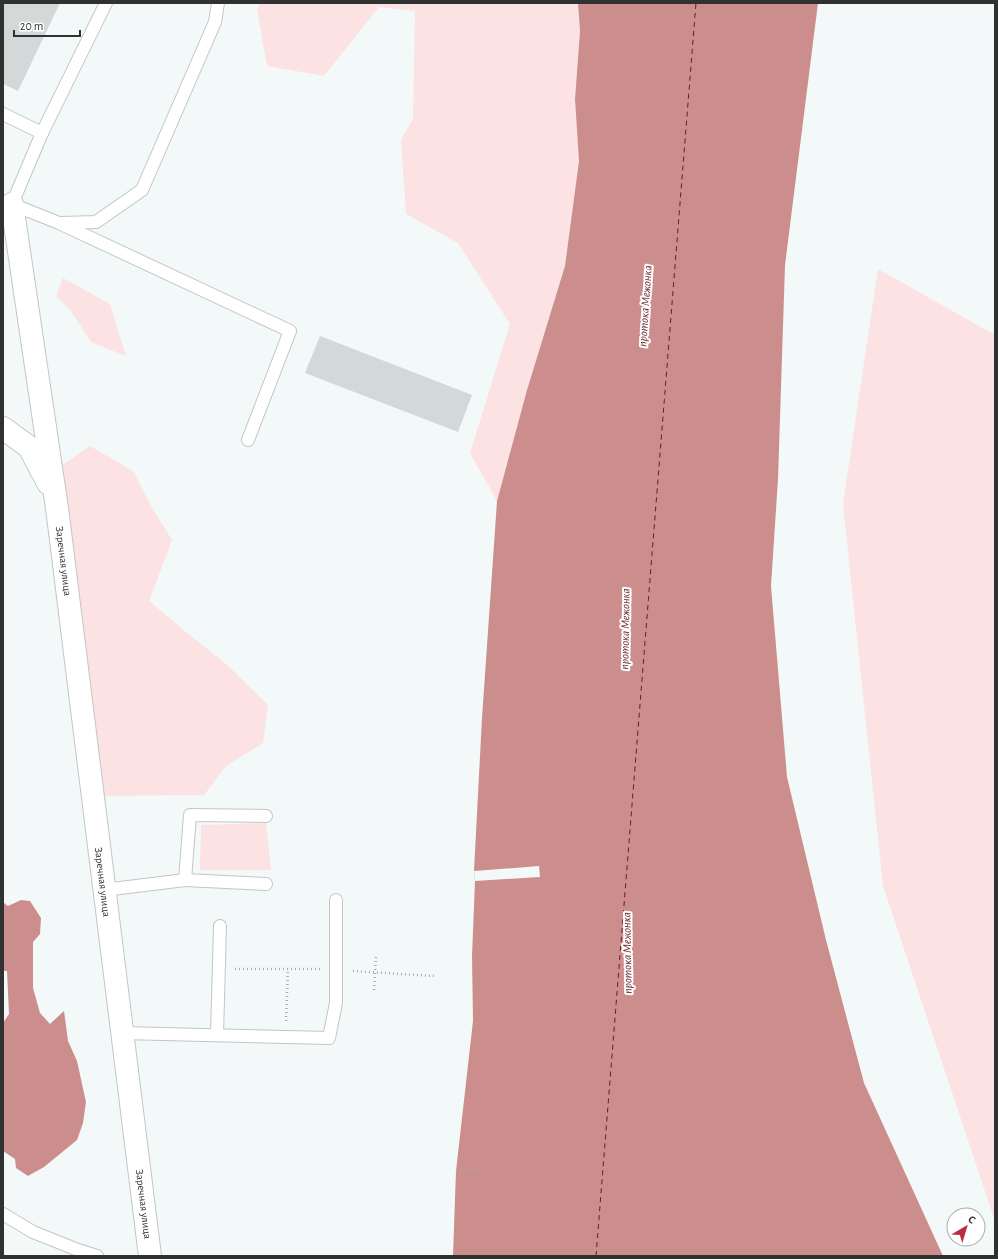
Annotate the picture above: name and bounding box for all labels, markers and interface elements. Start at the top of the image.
scale bar [14,12,80,38]
text: 20 m [20,20,43,32]
water label: протока Межонка [636,265,655,347]
street label: Заречная улица [54,526,73,597]
water label: протока Межонка [618,588,633,670]
street label: Заречная улица [93,847,112,918]
water label: протока Межонка [620,912,635,994]
street label: Заречная улица [134,1169,153,1240]
north arrow [946,1207,986,1247]
text: С [966,1213,978,1226]

